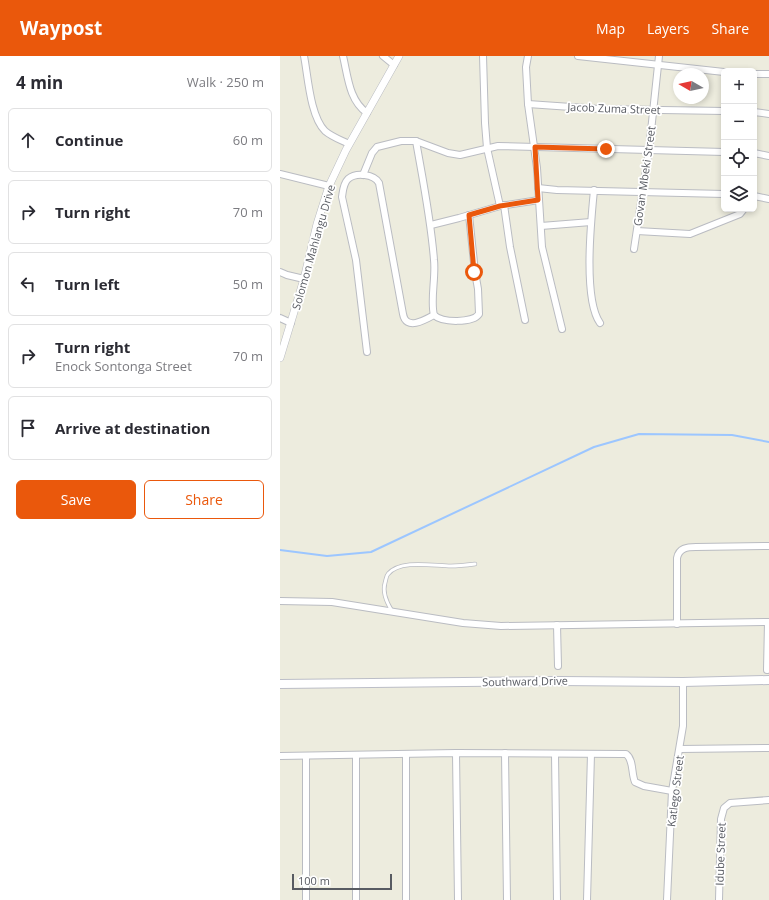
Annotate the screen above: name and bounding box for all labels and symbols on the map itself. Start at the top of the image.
north arrow [673,68,709,104]
street label: Jacob Zuma Street [566,99,661,117]
street label: Govan Mbeki Street [630,125,658,227]
route end [597,140,615,158]
street label: Solomon Mahlangu Drive [288,183,338,311]
route start [465,263,483,281]
street label: Southward Drive [482,673,568,689]
street label: Katlego Street [663,754,687,828]
street label: Idube Street [711,822,729,886]
scale bar [292,872,392,891]

